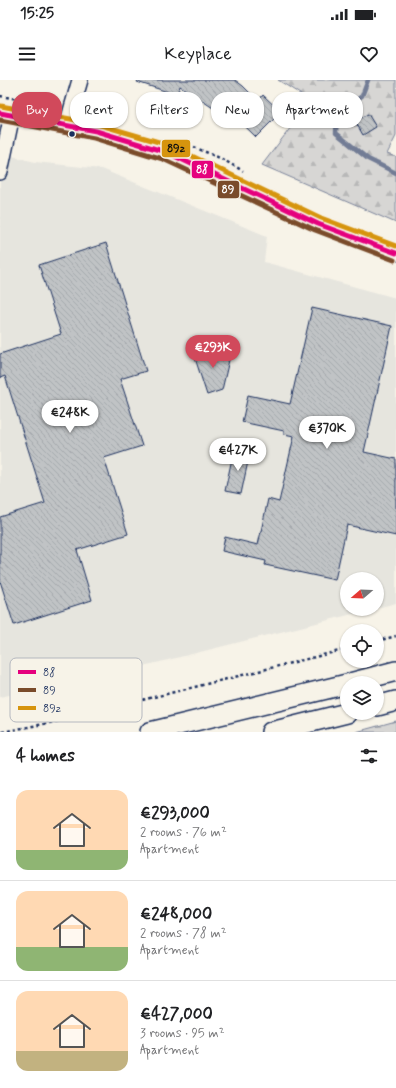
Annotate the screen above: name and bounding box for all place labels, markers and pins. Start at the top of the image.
unlabelled marker [67,129,77,139]
pin: €293K [185,335,241,369]
pin: €248K [42,400,98,434]
pin: €370K [299,416,355,450]
pin: €427K [210,438,266,472]

